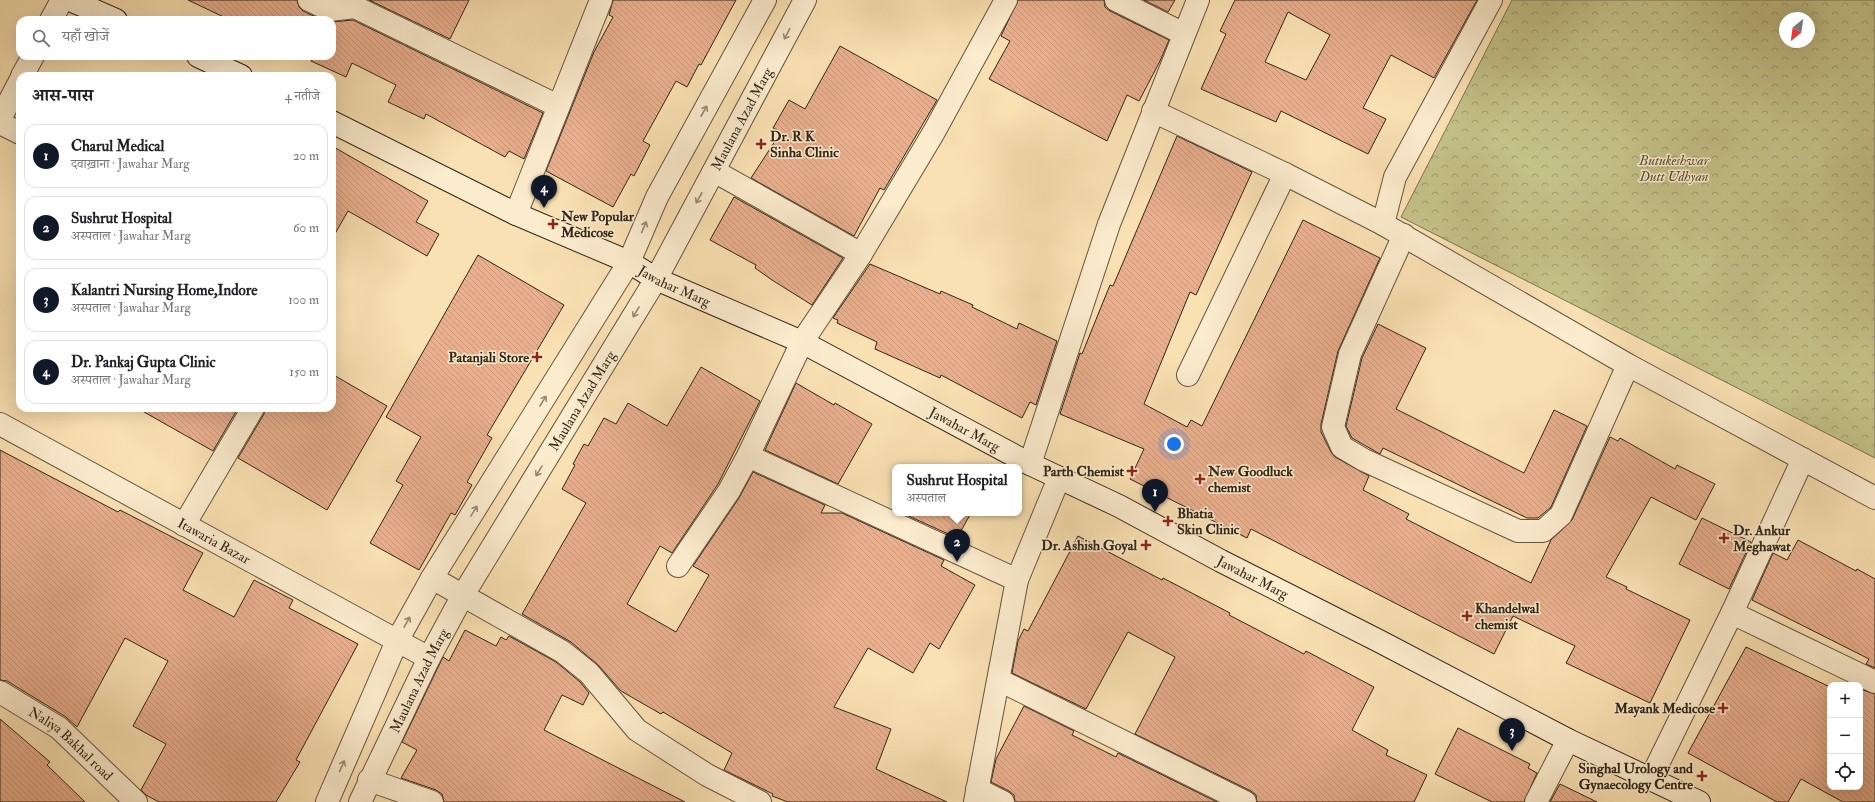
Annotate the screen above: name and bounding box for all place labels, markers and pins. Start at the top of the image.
place label: Dr. R K Sinha Clinic [770,128,839,161]
marker: Dr. R K Sinha Clinic [755,138,767,150]
pin: 4 [531,175,557,208]
place label: New Popular Medicose [560,208,635,241]
marker: New Popular Medicose [548,219,558,229]
place label: Patanjali Store [449,349,529,366]
marker: Patanjali Store [532,352,542,362]
place label: Parth Chemist [1043,463,1124,480]
place label: New Goodluck chemist [1207,463,1293,496]
marker: Parth Chemist [1127,466,1137,476]
marker: New Goodluck chemist [1195,474,1205,484]
pin: 1 [1142,479,1168,512]
place label: Bhatia Skin Clinic [1177,505,1240,538]
marker: Bhatia Skin Clinic [1162,515,1174,527]
place label: Dr. Ankur Meghawat [1732,522,1791,556]
pin: 2 [944,529,970,562]
marker: Dr. Ankur Meghawat [1718,532,1730,544]
place label: Dr. Ashish Goyal [1041,537,1137,555]
marker: Dr. Ashish Goyal [1140,539,1152,551]
place label: Khandelwal chemist [1475,600,1540,633]
marker: Khandelwal chemist [1462,611,1472,621]
place label: Mayank Medicose [1613,700,1715,718]
marker: Mayank Medicose [1718,703,1728,713]
pin: 3 [1499,718,1525,751]
place label: Singhal Urology and Gynaecology Centre [1578,760,1693,794]
marker: Singhal Urology and Gynaecology Centre [1696,770,1708,782]

